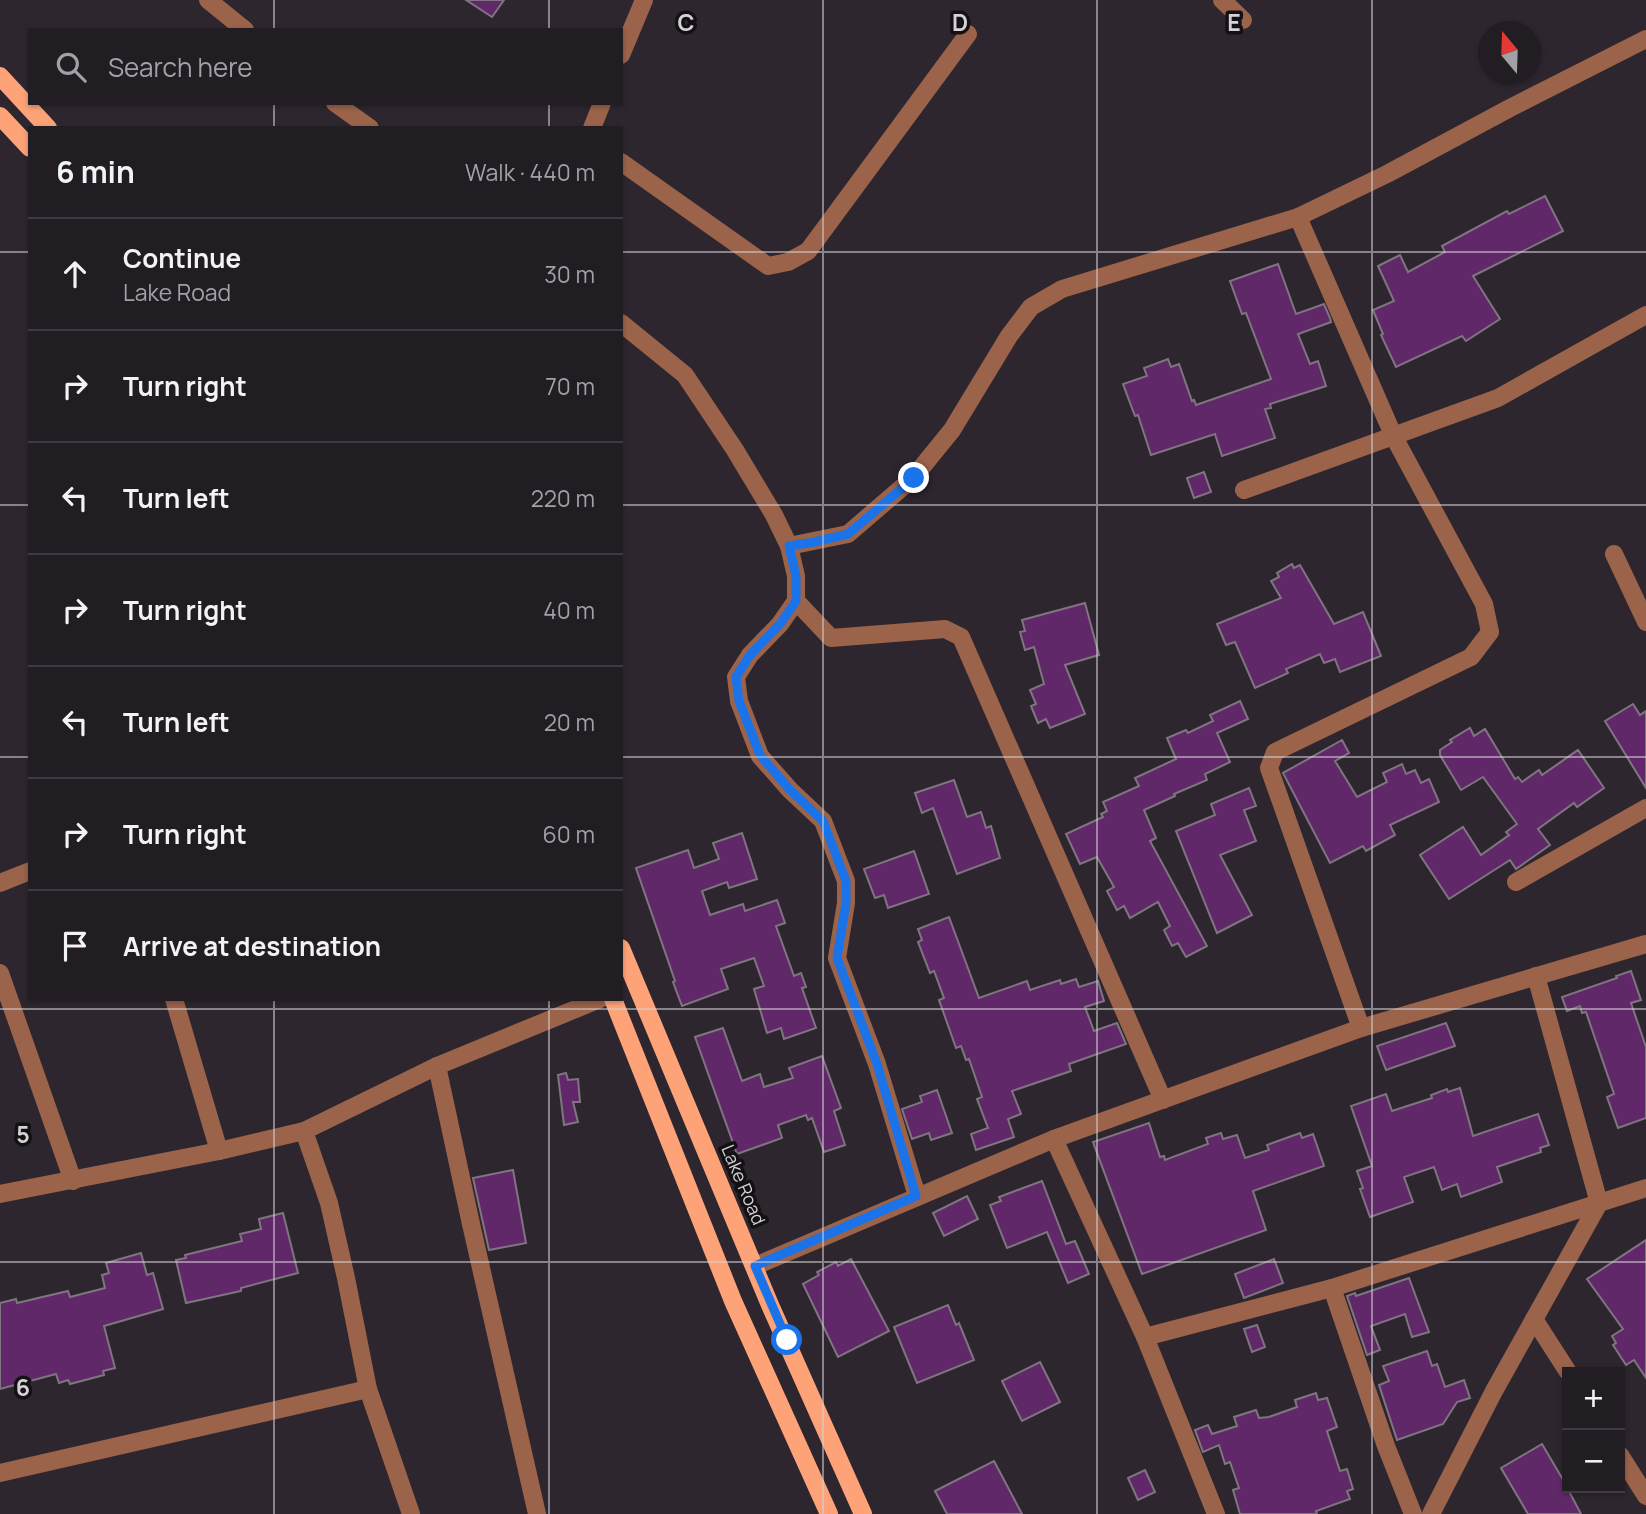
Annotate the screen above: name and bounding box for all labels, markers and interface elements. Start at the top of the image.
text: C [678,6,695,38]
text: D [952,6,968,38]
text: E [1227,6,1241,38]
north arrow [1478,21,1541,84]
search box [28,28,623,105]
icon: search [52,48,90,86]
text: Search here [108,49,253,85]
text: 6 min [56,151,135,192]
text: Walk · 440 m [465,156,595,188]
text: Continue [123,240,241,276]
icon: ahead [56,255,94,293]
text: 30 m [544,258,595,290]
text: Lake Road [123,276,231,308]
icon: right [56,367,94,405]
text: Turn right [123,368,247,404]
text: 70 m [545,370,595,402]
route end [898,462,929,493]
icon: left [56,479,94,517]
text: Turn left [123,480,230,516]
text: 220 m [531,482,595,514]
icon: right [56,591,94,629]
text: Turn right [123,592,247,628]
text: 40 m [543,594,595,626]
icon: left [56,703,94,741]
text: Turn left [123,704,230,740]
text: 20 m [544,706,595,738]
icon: right [56,815,94,853]
text: Turn right [123,816,247,852]
text: 60 m [543,818,595,850]
icon: arrive [56,927,94,965]
text: Arrive at destination [123,928,381,964]
text: 5 [16,1118,30,1150]
street label: Lake Road [716,1141,772,1228]
route start [771,1324,802,1355]
map controls [1562,1367,1625,1493]
button: + [1562,1367,1625,1430]
text: 6 [16,1371,30,1403]
button: − [1562,1430,1625,1493]

